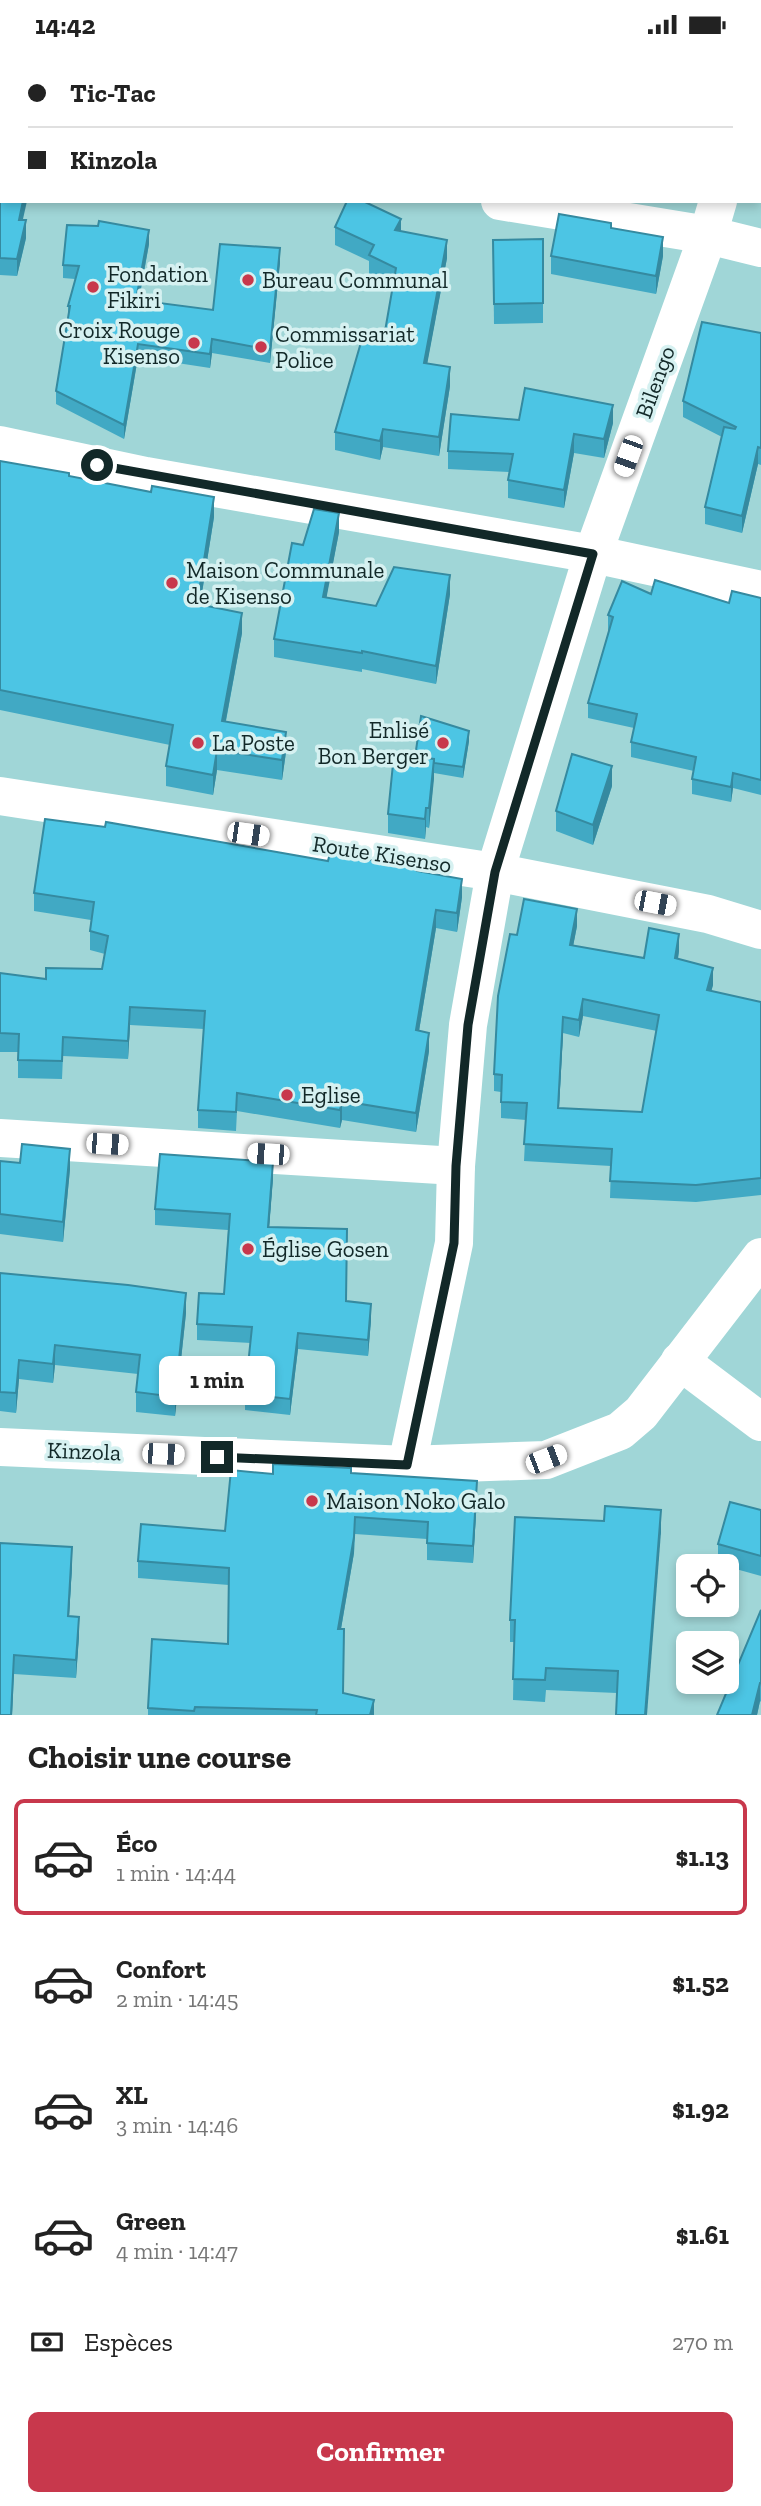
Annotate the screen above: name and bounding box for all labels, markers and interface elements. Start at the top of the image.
text: 14:42 [35,9,96,41]
text: Tic-Tac [70,77,156,109]
text: Kinzola [70,144,157,176]
place label: Fondation Fikiri [107,260,208,314]
place label: Bureau Communal [262,266,448,294]
marker: Bureau Communal [240,272,256,288]
marker: Fondation Fikiri [85,279,101,295]
place label: Croix Rouge Kisenso [58,316,180,370]
place label: Commissariat Police [275,320,415,374]
marker: Croix Rouge Kisenso [186,335,202,351]
marker: Commissariat Police [253,339,269,355]
street label: Bilengo [629,342,681,422]
car [611,433,646,479]
route start [81,449,113,481]
place label: Maison Communale de Kisenso [186,556,384,610]
marker: Maison Communale de Kisenso [164,575,180,591]
place label: Enlisé Bon Berger [317,716,429,770]
place label: La Poste [212,729,295,757]
marker: La Poste [190,735,206,751]
marker: Enlisé Bon Berger [435,735,451,751]
car [226,821,271,847]
street label: Route Kisenso [311,829,453,879]
car [633,889,678,917]
place label: Eglise [301,1081,361,1109]
marker: Eglise [279,1087,295,1103]
car [86,1132,129,1156]
car [247,1142,290,1166]
place label: Église Gosen [262,1235,389,1263]
marker: Église Gosen [240,1241,256,1257]
callout: 1 min [159,1355,275,1405]
text: 1 min [190,1366,244,1394]
street label: Kinzola [46,1436,122,1466]
route end [201,1441,233,1473]
car [523,1442,570,1476]
car [142,1443,185,1465]
place label: Maison Noko Galo [326,1487,506,1515]
marker: Maison Noko Galo [304,1493,320,1509]
map controls [676,1554,739,1694]
button: locate [676,1554,739,1617]
button: layers [676,1631,739,1694]
text: Choisir une course [28,1738,291,1776]
icon: car [32,1826,95,1889]
text: Éco [116,1827,157,1859]
text: $1.13 [675,1841,729,1873]
text: 1 min · 14:44 [116,1859,236,1887]
icon: car [32,1952,95,2015]
text: Confort [116,1953,206,1985]
text: $1.52 [672,1967,729,1999]
text: 2 min · 14:45 [116,1985,239,2013]
icon: car [32,2078,95,2141]
text: XL [116,2079,148,2111]
text: $1.92 [672,2093,729,2125]
text: 3 min · 14:46 [116,2111,238,2139]
icon: car [32,2204,95,2267]
text: Green [116,2205,186,2237]
text: $1.61 [676,2219,729,2251]
text: 4 min · 14:47 [116,2237,238,2265]
icon: cash [28,2323,66,2361]
text: Espèces [84,2326,173,2358]
text: 270 m [672,2328,733,2356]
button: Confirmer [28,2412,733,2492]

